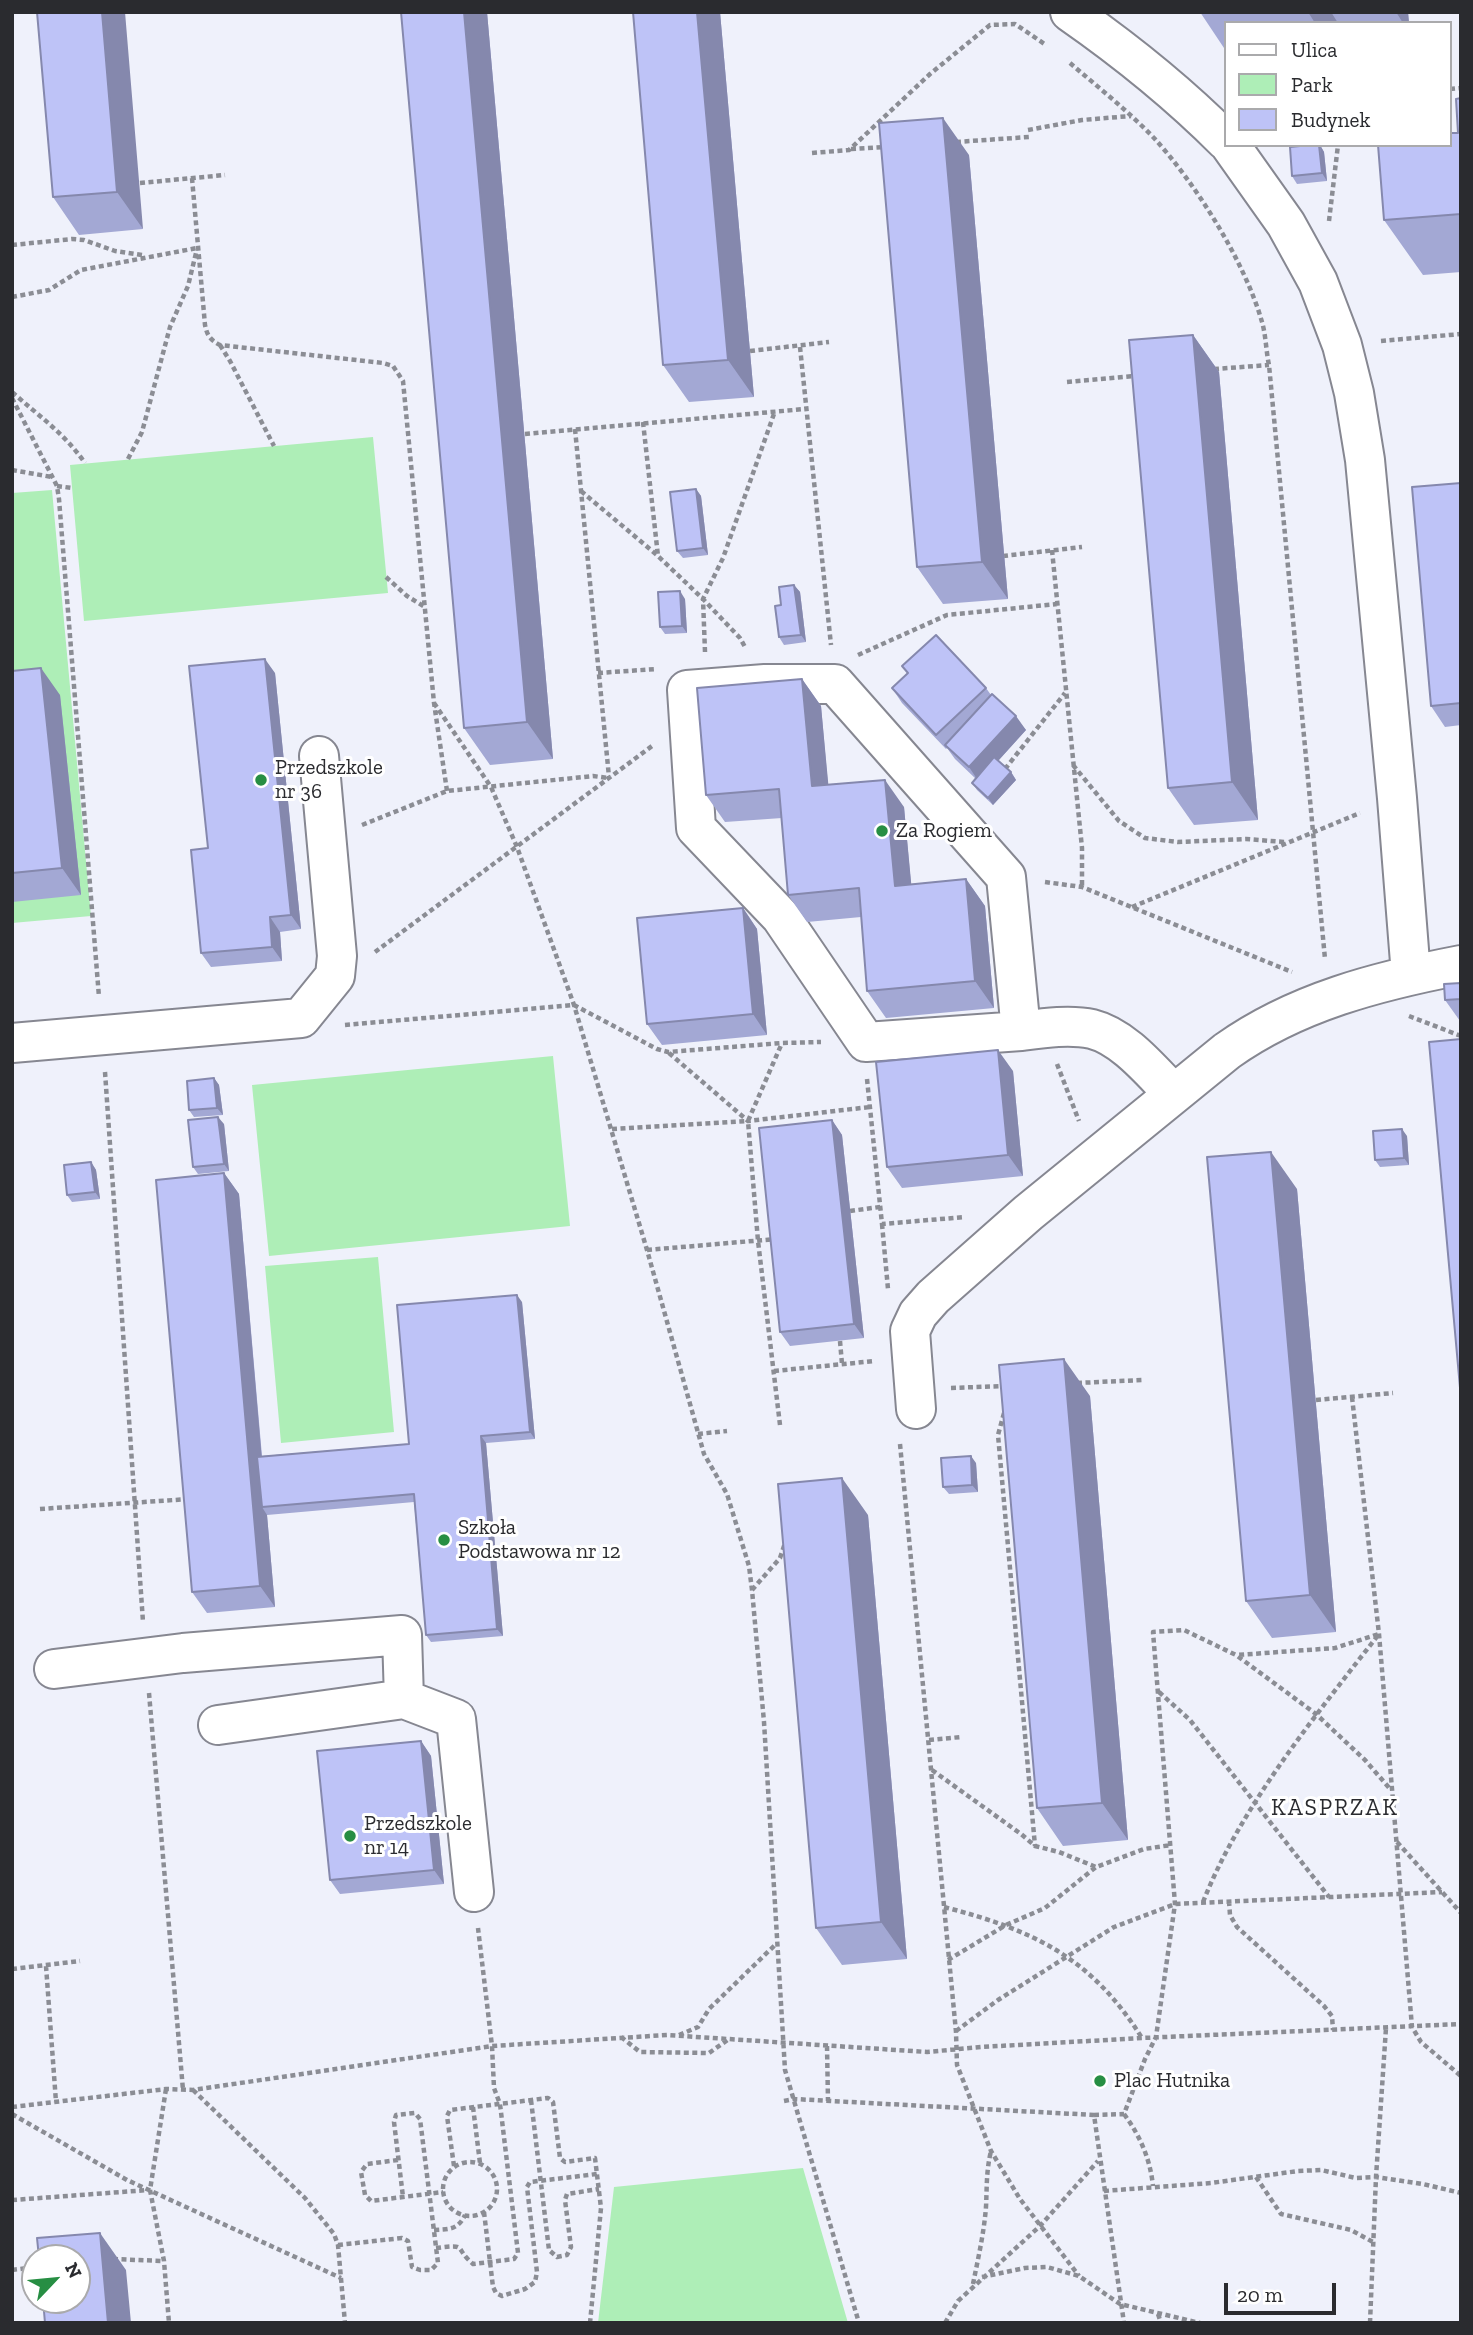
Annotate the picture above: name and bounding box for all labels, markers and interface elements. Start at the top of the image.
legend [1224,21,1452,147]
text: Ulica [1291,37,1337,62]
text: Park [1291,72,1333,97]
text: Budynek [1291,107,1370,132]
place label: Przedszkole nr 36 [275,755,383,805]
marker: Przedszkole nr 36 [253,772,269,788]
place label: Za Rogiem [896,818,992,844]
marker: Za Rogiem [874,823,890,839]
place label: Szkoła Podstawowa nr 12 [458,1515,621,1565]
marker: Szkoła Podstawowa nr 12 [436,1532,452,1548]
district label: KASPRZAK [1272,1794,1398,1822]
place label: Przedszkole nr 14 [364,1811,472,1861]
marker: Przedszkole nr 14 [342,1828,358,1844]
place label: Plac Hutnika [1114,2068,1230,2094]
marker: Plac Hutnika [1092,2073,1108,2089]
north arrow [21,2244,91,2314]
text: N [60,2259,87,2282]
scale bar [1228,2268,1340,2312]
text: 20 m [1237,2282,1283,2307]

